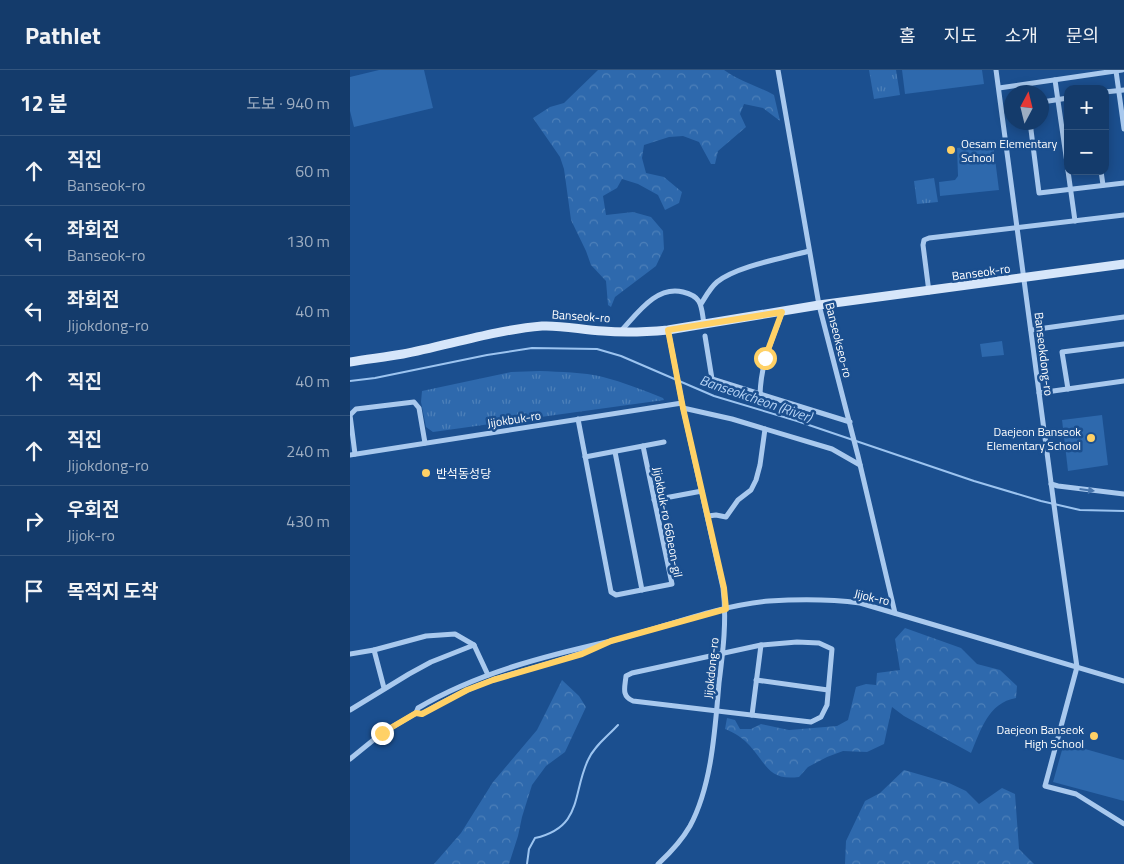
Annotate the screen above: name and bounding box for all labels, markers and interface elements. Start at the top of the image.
text: Pathlet [25,17,101,53]
text: 홈 [899,22,916,49]
text: 지도 [944,22,977,49]
text: 소개 [1005,22,1038,49]
text: 문의 [1066,22,1099,49]
north arrow [1004,85,1049,130]
map controls [1064,85,1109,175]
button: + [1064,85,1109,130]
text: 12 분 [20,87,67,119]
text: 도보 · 940 m [246,91,330,115]
button: − [1064,130,1109,175]
place label: Oesam Elementary School [961,134,1058,167]
text: 직진 [67,144,102,173]
marker: Oesam Elementary School [945,144,957,156]
icon: ahead [20,157,48,185]
text: 60 m [295,159,330,183]
text: Banseok-ro [67,173,145,197]
text: 좌회전 [67,214,119,243]
icon: left [20,227,48,255]
text: 130 m [286,229,330,253]
text: Banseok-ro [67,243,145,267]
street label: Banseok-ro [951,259,1011,285]
text: 좌회전 [67,284,119,313]
icon: left [20,297,48,325]
text: 40 m [295,299,330,323]
street label: Banseokseo-ro [820,300,858,380]
street label: Banseok-ro [551,304,611,328]
street label: Banseokdong-ro [1029,311,1059,397]
text: Jijokdong-ro [67,313,149,337]
route start [754,347,777,370]
text: 직진 [67,366,102,395]
icon: ahead [20,367,48,395]
text: 40 m [295,369,330,393]
water label: Banseokcheon (River) [697,369,817,428]
street label: Jijokbuk-ro [486,405,542,433]
place label: Daejeon Banseok Elementary School [987,422,1081,455]
text: 직진 [67,424,102,453]
marker: Daejeon Banseok Elementary School [1085,432,1097,444]
icon: ahead [20,437,48,465]
text: 240 m [286,439,330,463]
text: Jijokdong-ro [67,453,149,477]
place label: 반석동성당 [436,464,491,483]
street label: Jijokbuk-ro 66beon-gil [648,465,688,579]
marker: 반석동성당 [420,467,432,479]
one-way arrow [1080,486,1096,494]
text: 우회전 [67,494,119,523]
icon: right [20,507,48,535]
text: 430 m [286,509,330,533]
text: Jijok-ro [67,523,115,547]
text: 목적지 도착 [67,576,159,605]
icon: arrive [20,577,48,605]
street label: Jijok-ro [852,584,892,610]
street label: Jijokdong-ro [698,636,724,700]
place label: Daejeon Banseok High School [997,720,1084,753]
route end [371,722,394,745]
marker: Daejeon Banseok High School [1088,730,1100,742]

